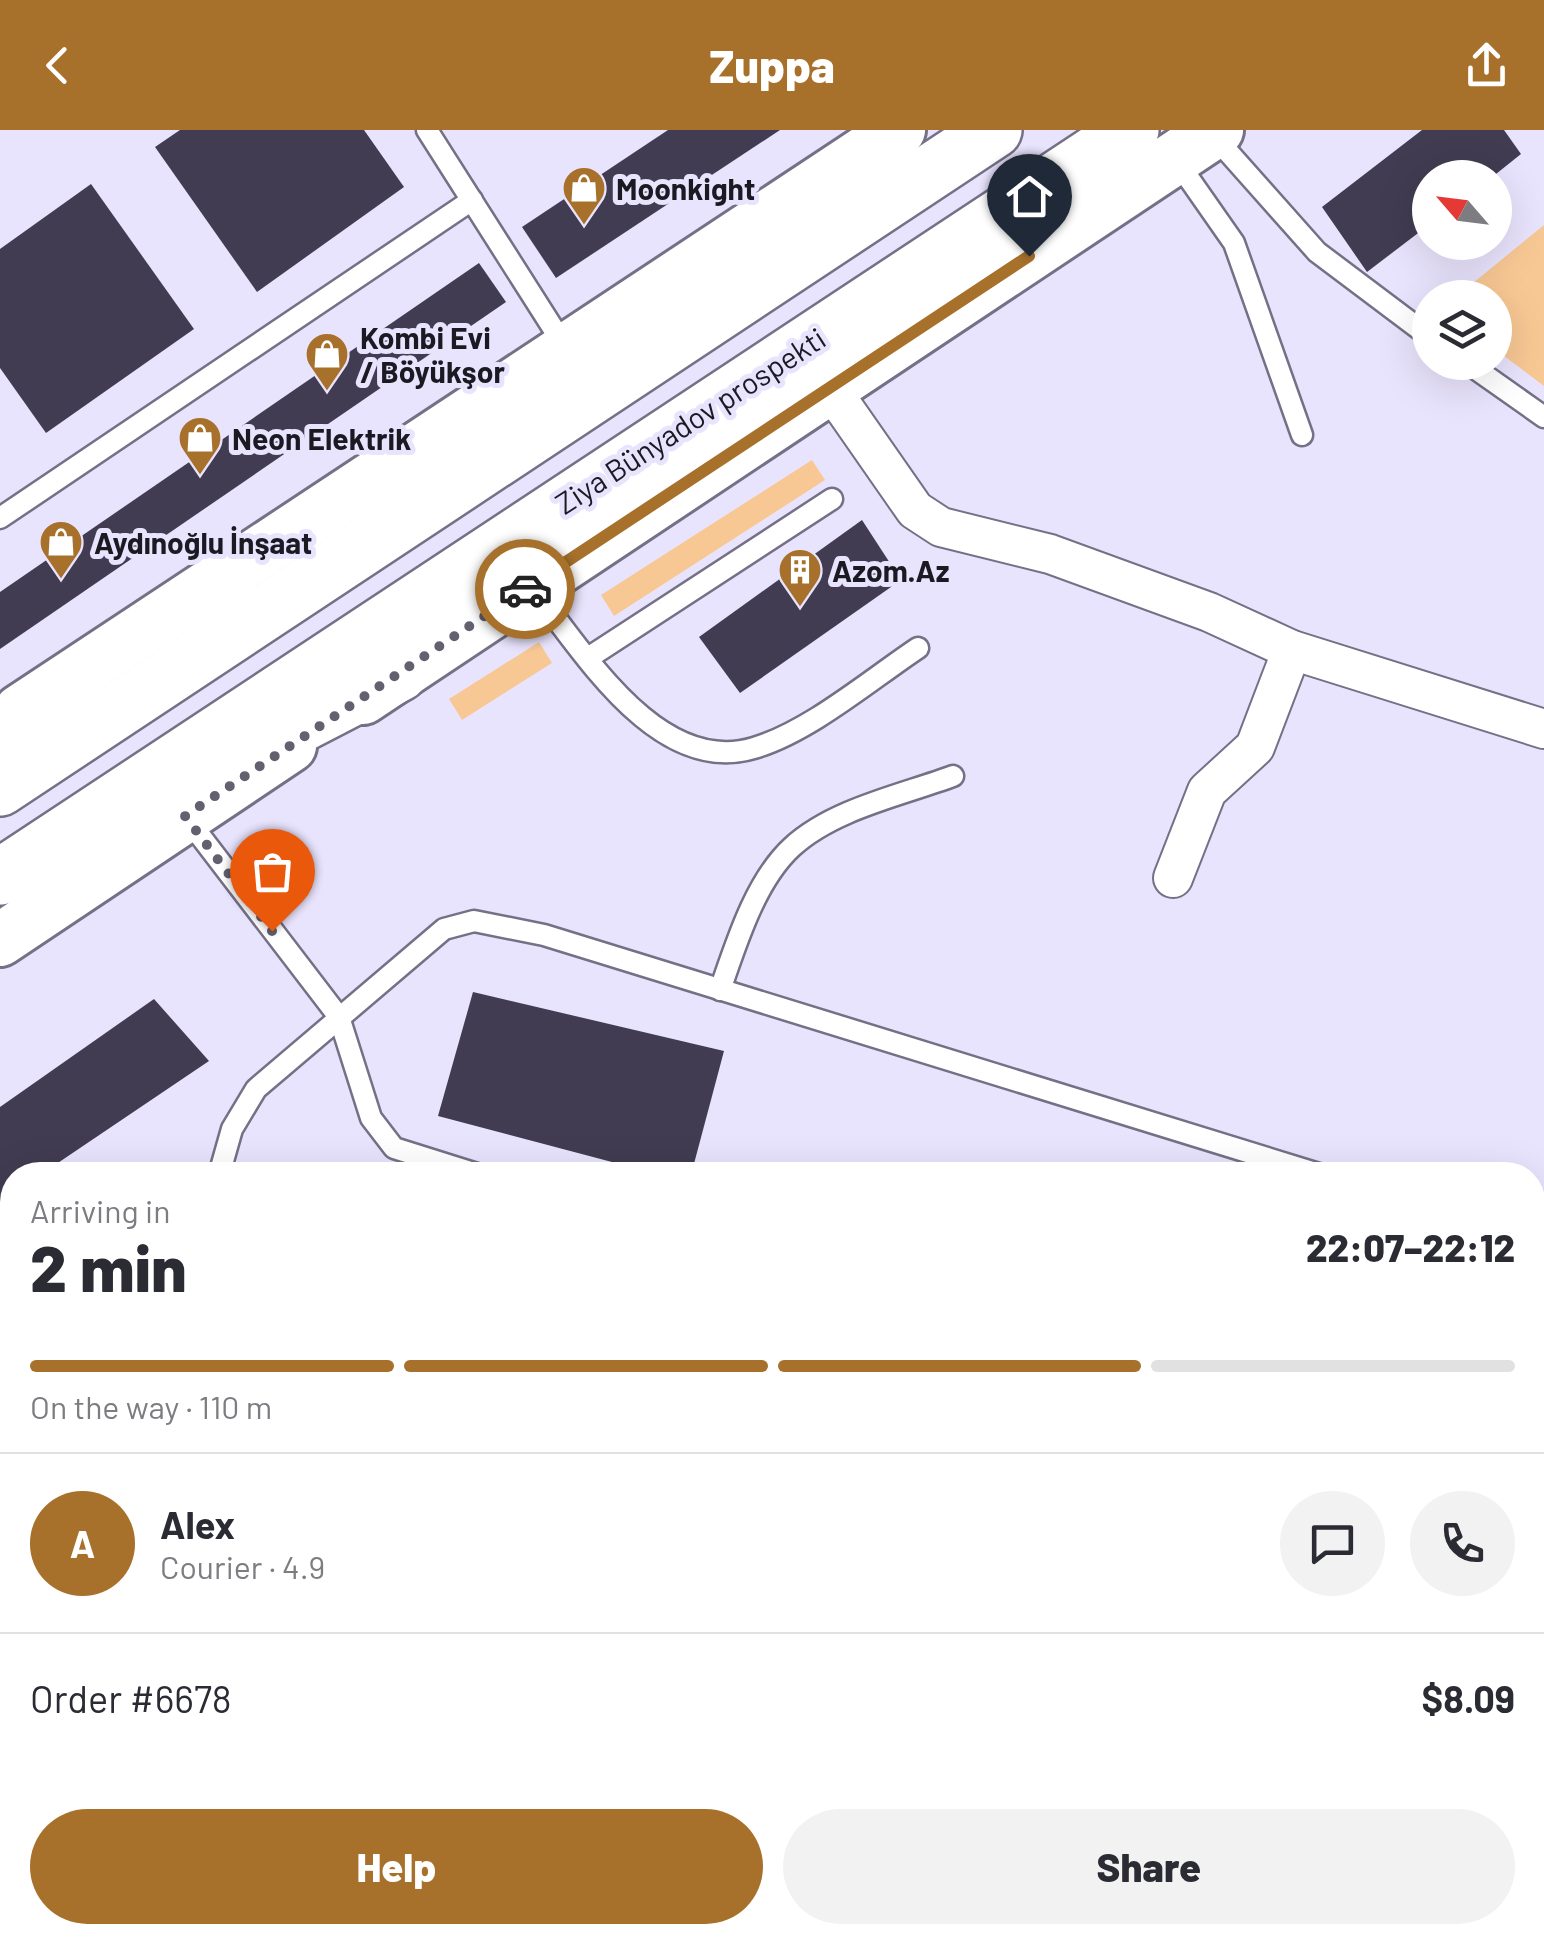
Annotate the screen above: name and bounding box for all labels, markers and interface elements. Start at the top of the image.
icon: back [30,38,85,93]
text: Zuppa [709,38,835,92]
icon: share [1459,38,1514,93]
pin [987,154,1072,257]
north arrow [1412,160,1512,260]
map controls [1412,160,1512,380]
shop icon: Moonkight [561,165,607,226]
icon: home [1002,169,1057,224]
place label: Moonkight [616,170,755,206]
button: layers [1412,280,1512,380]
place label: Kombi Evi / Böyükşor [360,319,505,389]
street label: Ziya Bünyadov prospekti [548,319,832,521]
shop icon: Kombi Evi / Böyükşor [304,331,350,392]
shop icon: Neon Elektrik [177,415,223,476]
place label: Neon Elektrik [232,420,411,456]
shop icon: Aydınoğlu İnşaat [38,519,84,580]
place label: Aydınoğlu İnşaat [94,524,312,560]
courier [475,539,575,639]
building icon: Azom.Az [777,547,823,608]
place label: Azom.Az [832,552,949,588]
icon: car [498,562,553,617]
pin [230,829,315,932]
icon: bag [245,844,300,899]
text: Arriving in [30,1191,170,1229]
text: 22:07–22:12 [1306,1224,1515,1270]
text: 2 min [30,1227,187,1305]
text: On the way · 110 m [30,1387,272,1425]
button: chat [1280,1491,1385,1596]
button: phone [1410,1491,1515,1596]
text: Alex [160,1501,235,1547]
text: A [70,1520,95,1566]
text: Courier · 4.9 [160,1547,325,1585]
text: Order #6678 [30,1675,232,1721]
text: $8.09 [1422,1675,1515,1721]
button: Help [30,1809,763,1924]
button: Share [783,1809,1515,1924]

